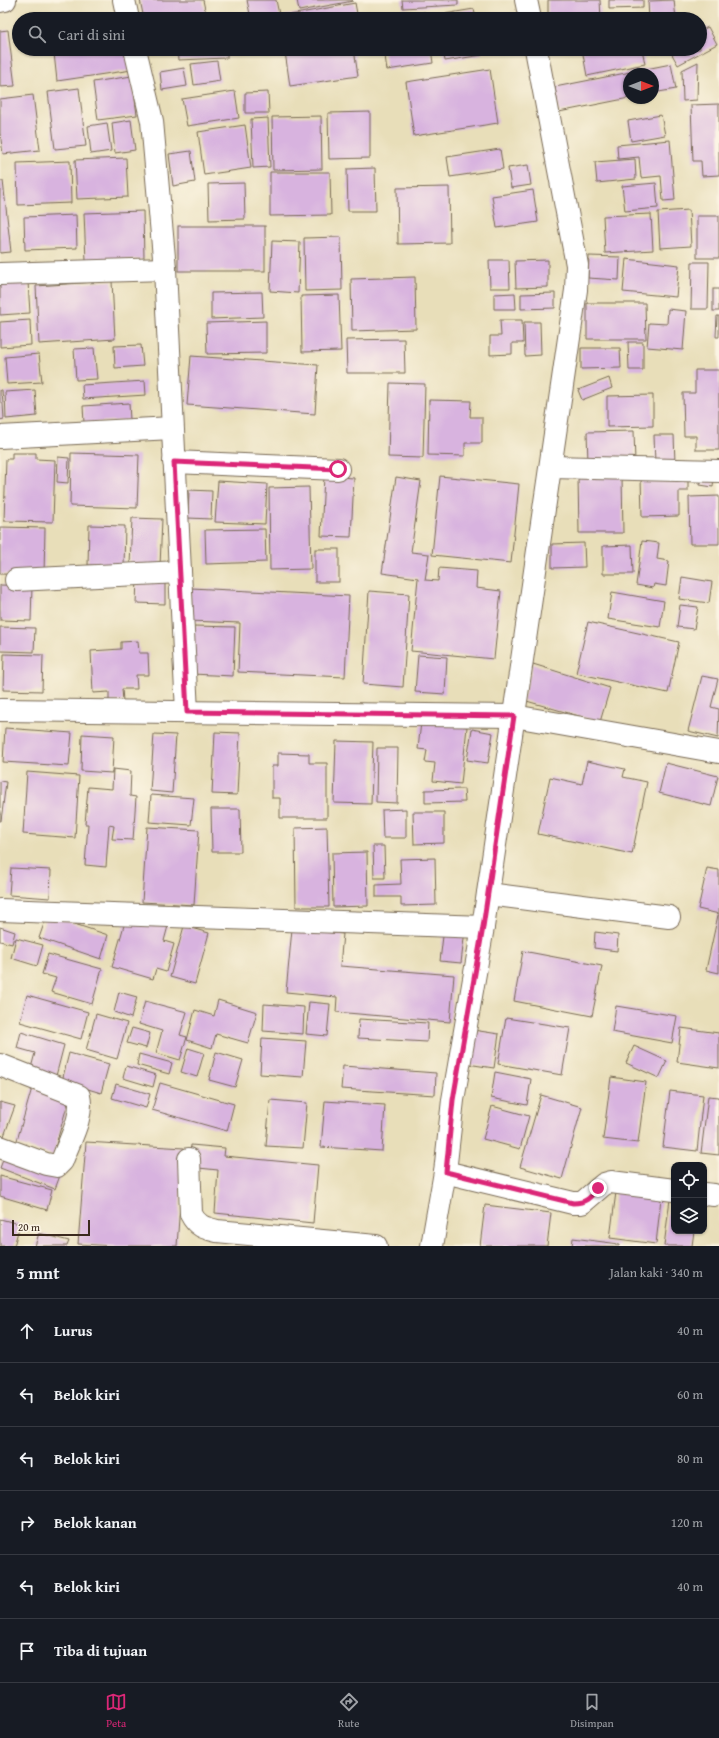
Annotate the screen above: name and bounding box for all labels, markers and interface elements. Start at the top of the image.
search box [12,12,707,56]
icon: search [26,23,48,45]
text: Cari di sini [58,24,125,45]
north arrow [623,68,659,104]
route start [329,460,347,478]
map controls [671,1162,707,1234]
button: locate [671,1162,707,1198]
route end [589,1179,607,1197]
button: layers [671,1198,707,1234]
scale bar [12,1218,90,1237]
text: 20 m [18,1219,40,1235]
text: 5 mnt [16,1260,60,1285]
text: Jalan kaki · 340 m [610,1263,703,1282]
icon: ahead [16,1320,38,1342]
text: Lurus [54,1320,92,1341]
text: 40 m [677,1321,703,1340]
icon: left [16,1384,38,1406]
text: Belok kiri [54,1384,120,1405]
text: 60 m [677,1385,703,1404]
icon: left [16,1448,38,1470]
text: Belok kiri [54,1448,120,1469]
text: 80 m [677,1449,703,1468]
icon: right [16,1512,38,1534]
text: Belok kanan [54,1512,137,1533]
text: 120 m [671,1513,703,1532]
icon: left [16,1576,38,1598]
text: Belok kiri [54,1576,120,1597]
text: 40 m [677,1577,703,1596]
icon: arrive [16,1640,38,1662]
text: Tiba di tujuan [54,1640,147,1661]
tab: Peta [105,1691,127,1731]
tab: Rute [338,1691,360,1731]
tab: Disimpan [570,1691,614,1731]

